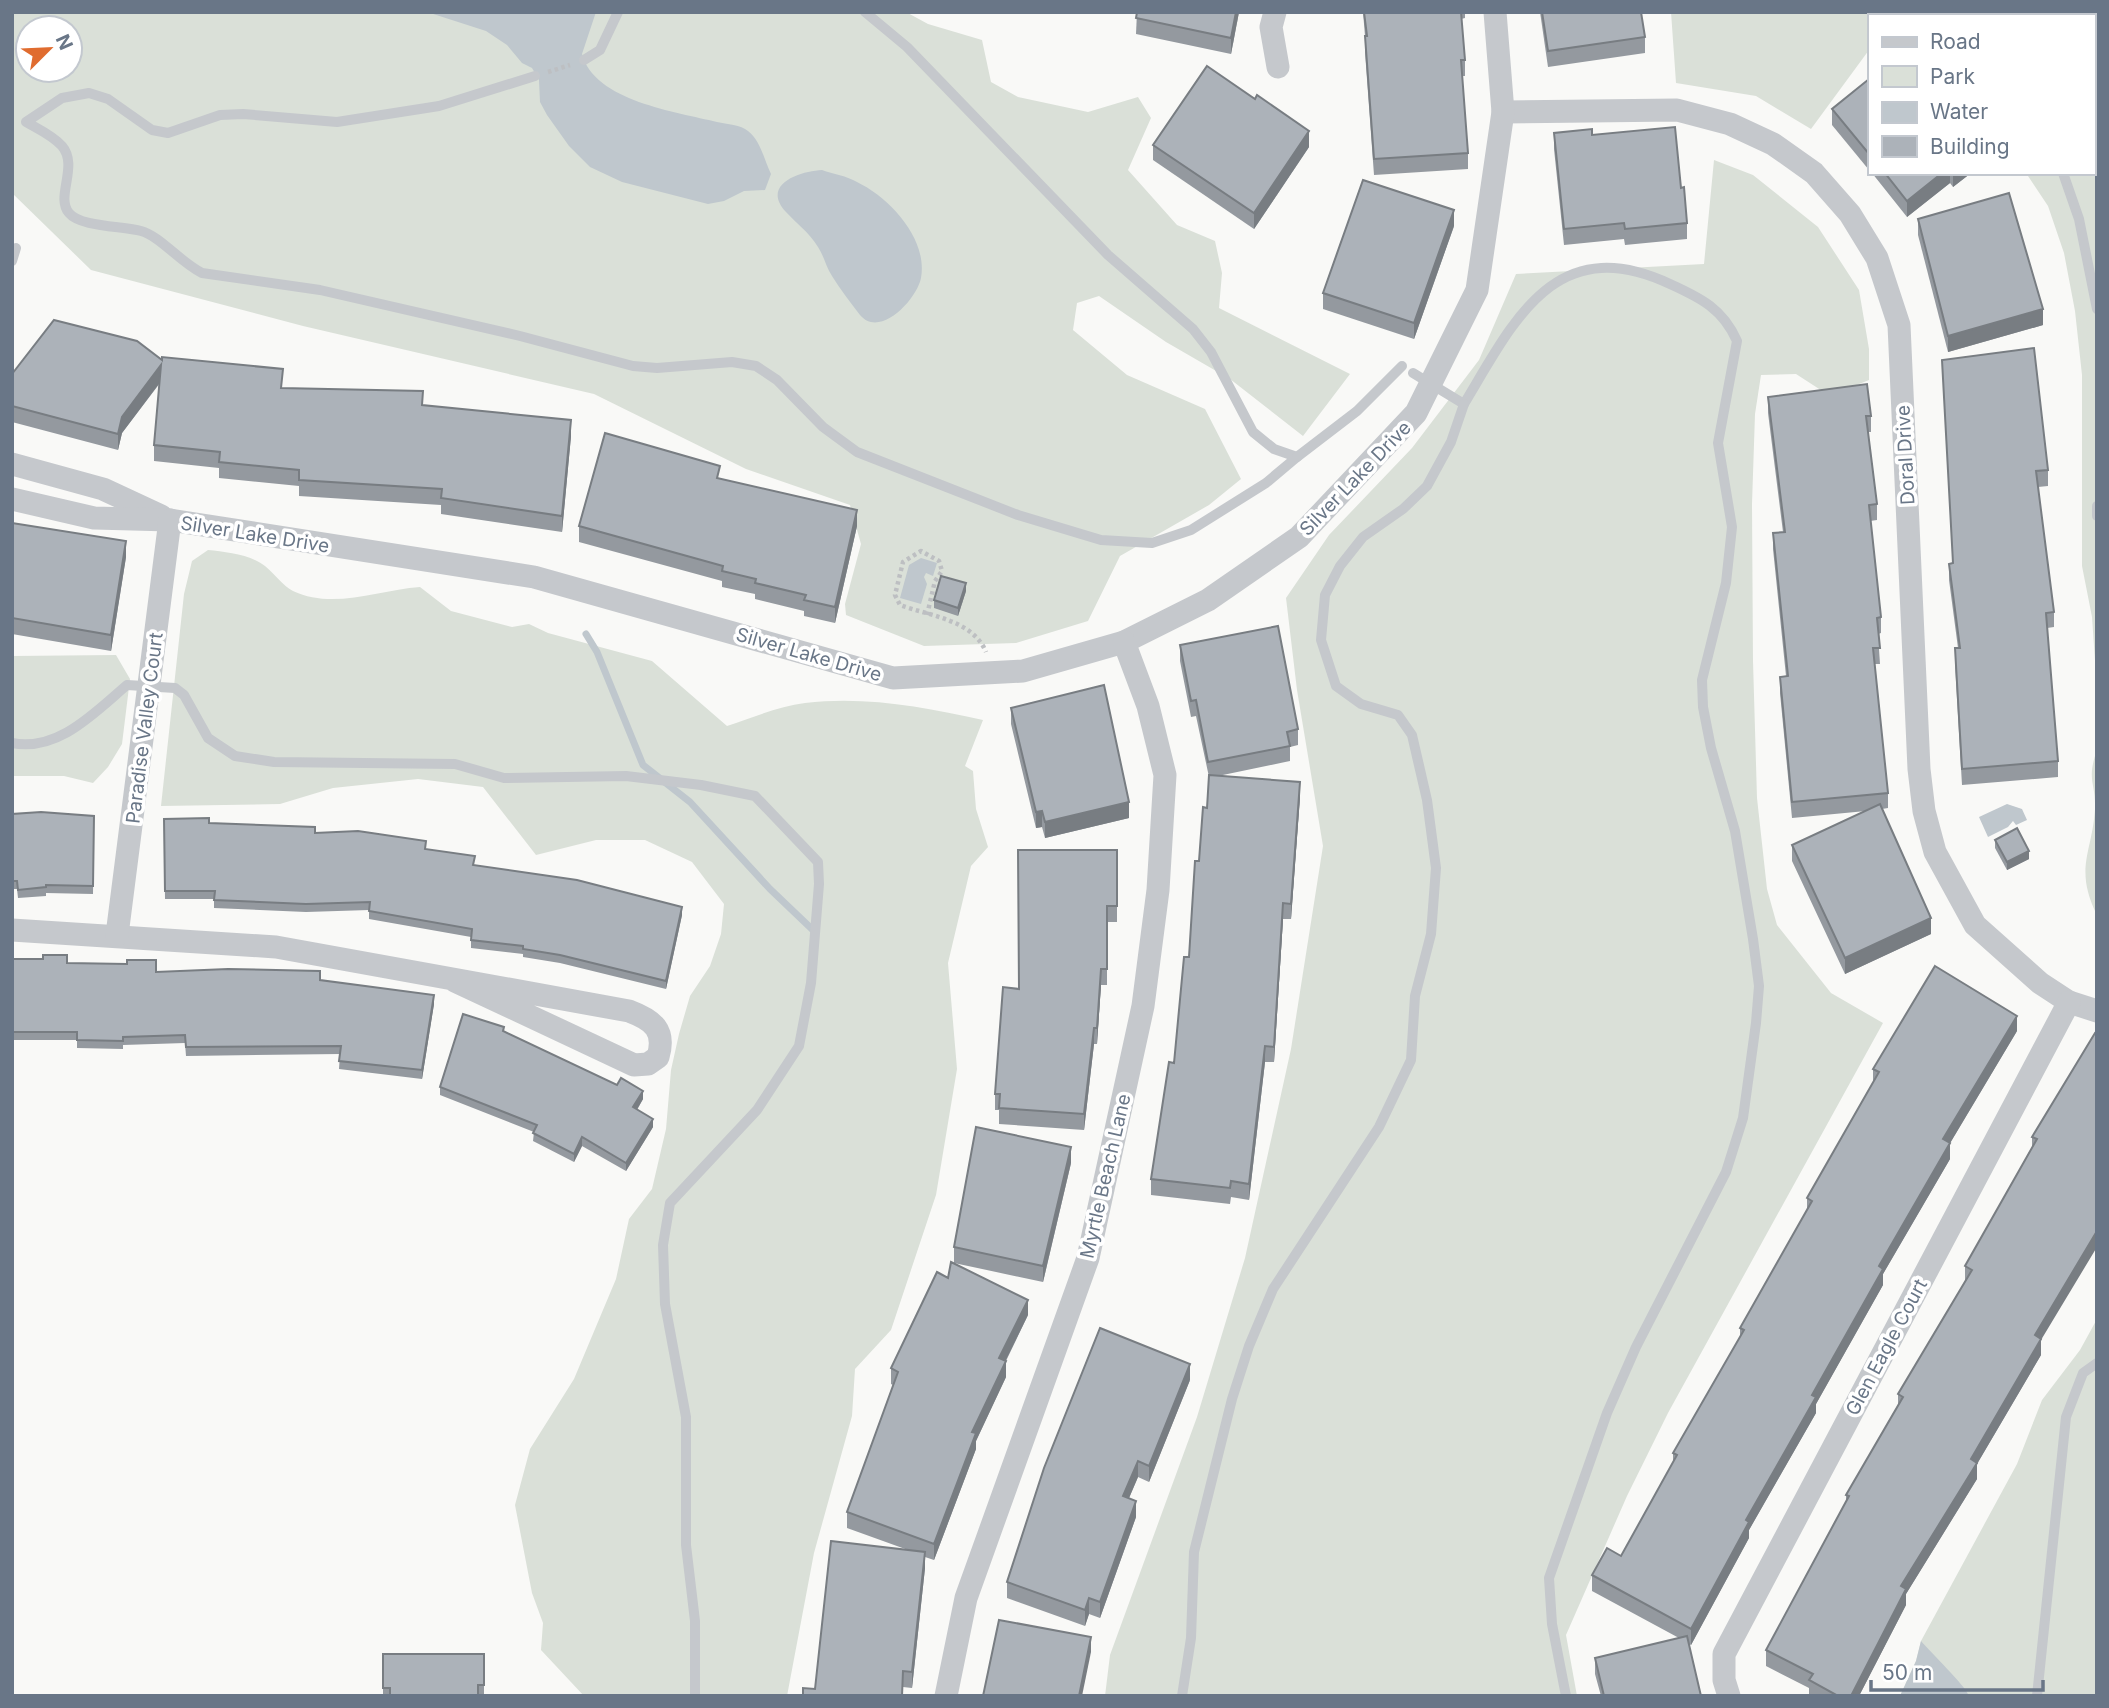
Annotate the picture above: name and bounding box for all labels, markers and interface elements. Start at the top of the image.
north arrow [14,14,84,84]
legend [1868,14,2095,175]
text: Road [1930,29,1981,54]
text: N [51,31,78,54]
text: Park [1930,64,1975,89]
text: Water [1930,99,1988,124]
text: Building [1930,134,2010,159]
street label: Doral Drive [1891,404,1920,506]
street label: Silver Lake Drive [1295,416,1416,540]
street label: Silver Lake Drive [179,511,331,558]
street label: Silver Lake Drive [733,623,884,686]
street label: Paradise Valley Court [121,631,168,825]
street label: Myrtle Beach Lane [1075,1092,1136,1261]
street label: Glen Eagle Court [1841,1275,1932,1419]
scale bar [1871,1648,2042,1692]
text: 50 m [1882,1660,1932,1685]

